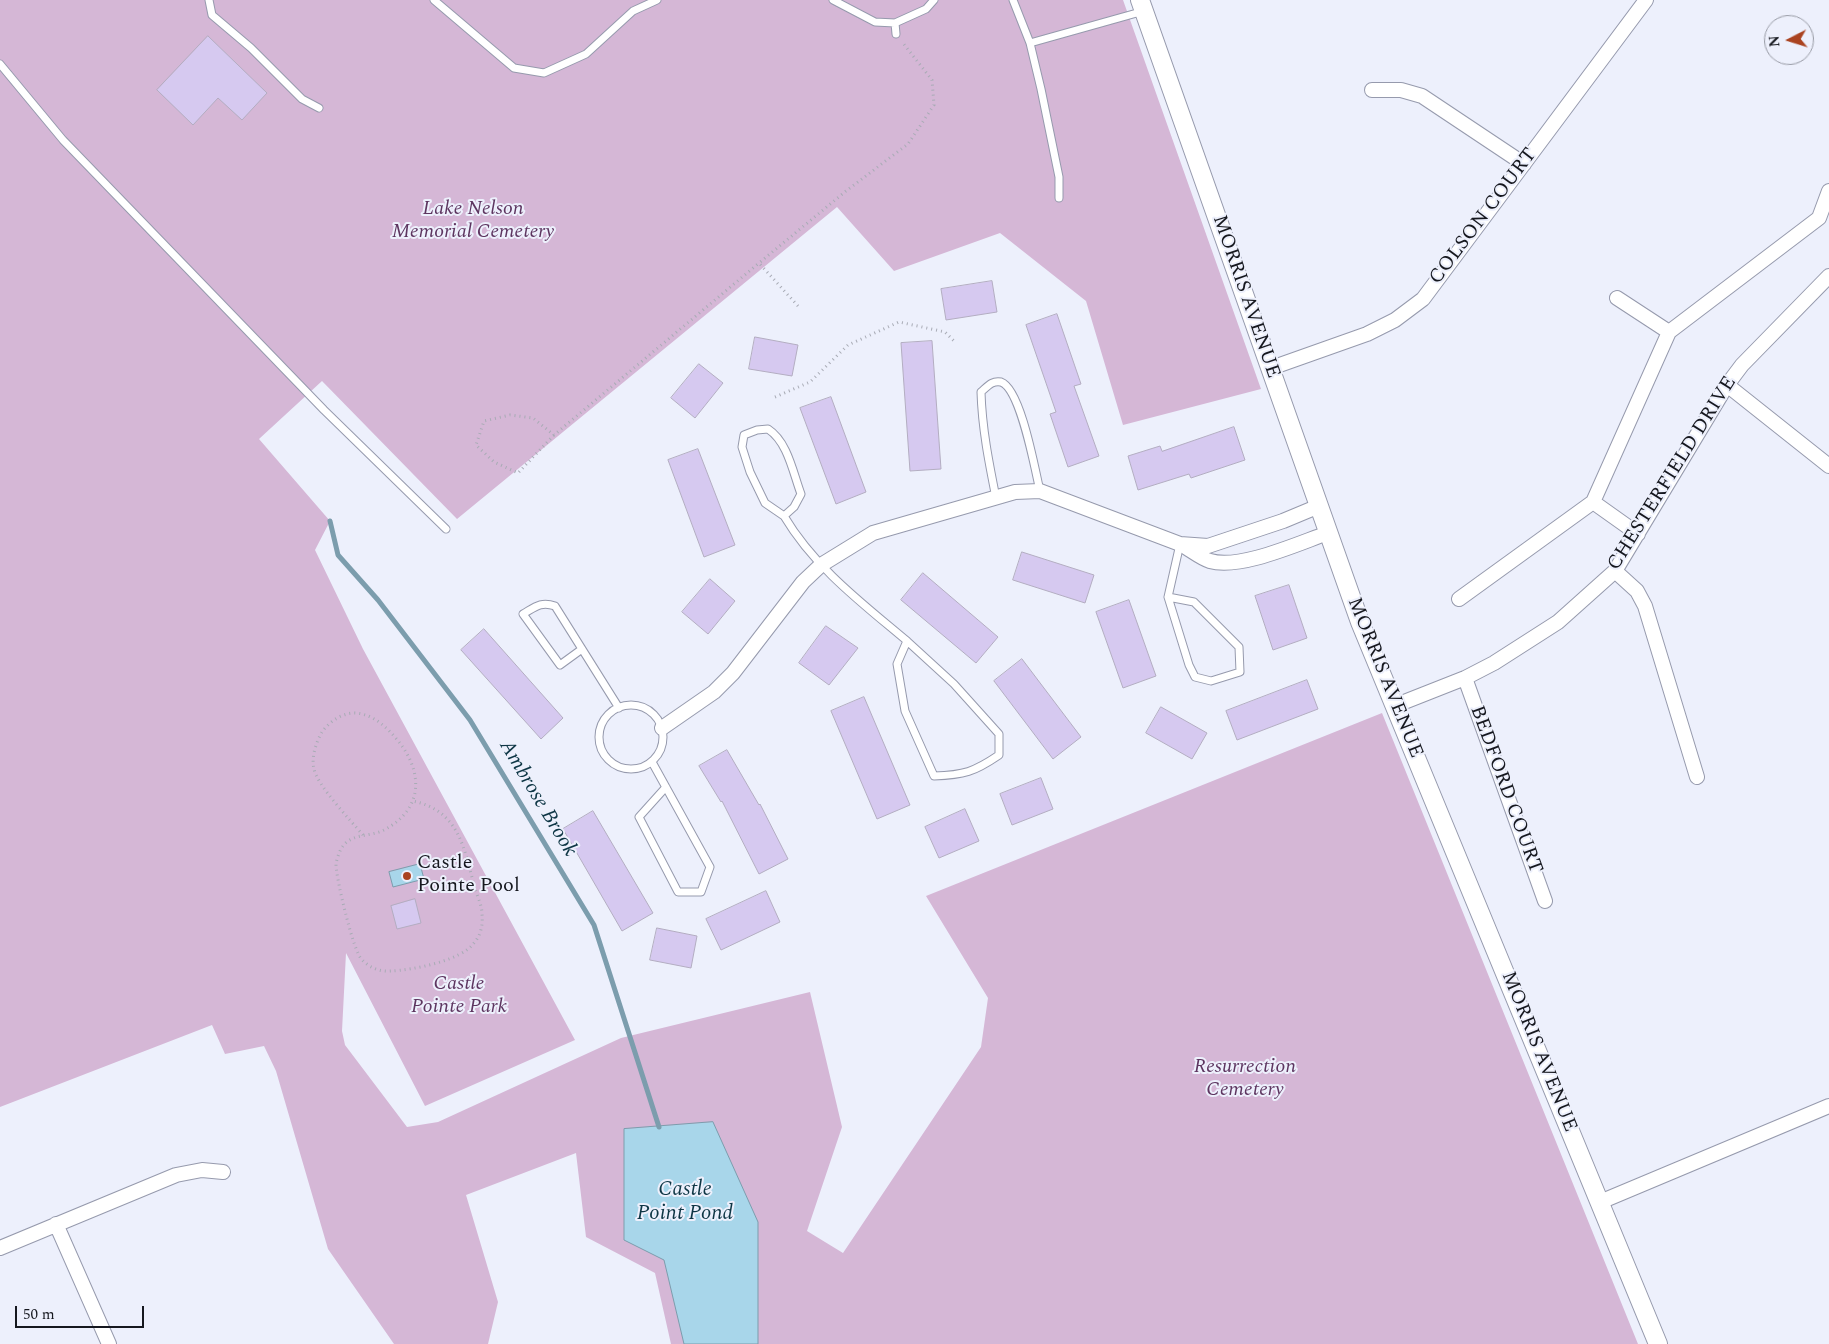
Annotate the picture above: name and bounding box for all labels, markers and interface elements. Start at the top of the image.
north arrow [1764,15,1814,65]
text: N [1764,35,1786,48]
street label: COLSON COURT [1425,144,1543,290]
park label: Lake Nelson Memorial Cemetery [392,198,554,245]
street label: MORRIS AVENUE [1206,212,1284,382]
street label: CHESTERFIELD DRIVE [1603,372,1743,576]
street label: MORRIS AVENUE [1341,594,1427,762]
street label: BEDFORD COURT [1463,703,1547,877]
water label: Ambrose Brook [492,736,582,862]
place label: Castle Pointe Pool [417,852,520,899]
marker: Castle Pointe Pool [401,870,413,882]
street label: MORRIS AVENUE [1495,968,1581,1136]
park label: Castle Pointe Park [411,973,507,1020]
park label: Resurrection Cemetery [1194,1056,1296,1103]
water label: Castle Point Pond [637,1178,733,1228]
scale bar [18,1296,146,1328]
text: 50 m [23,1303,55,1326]

